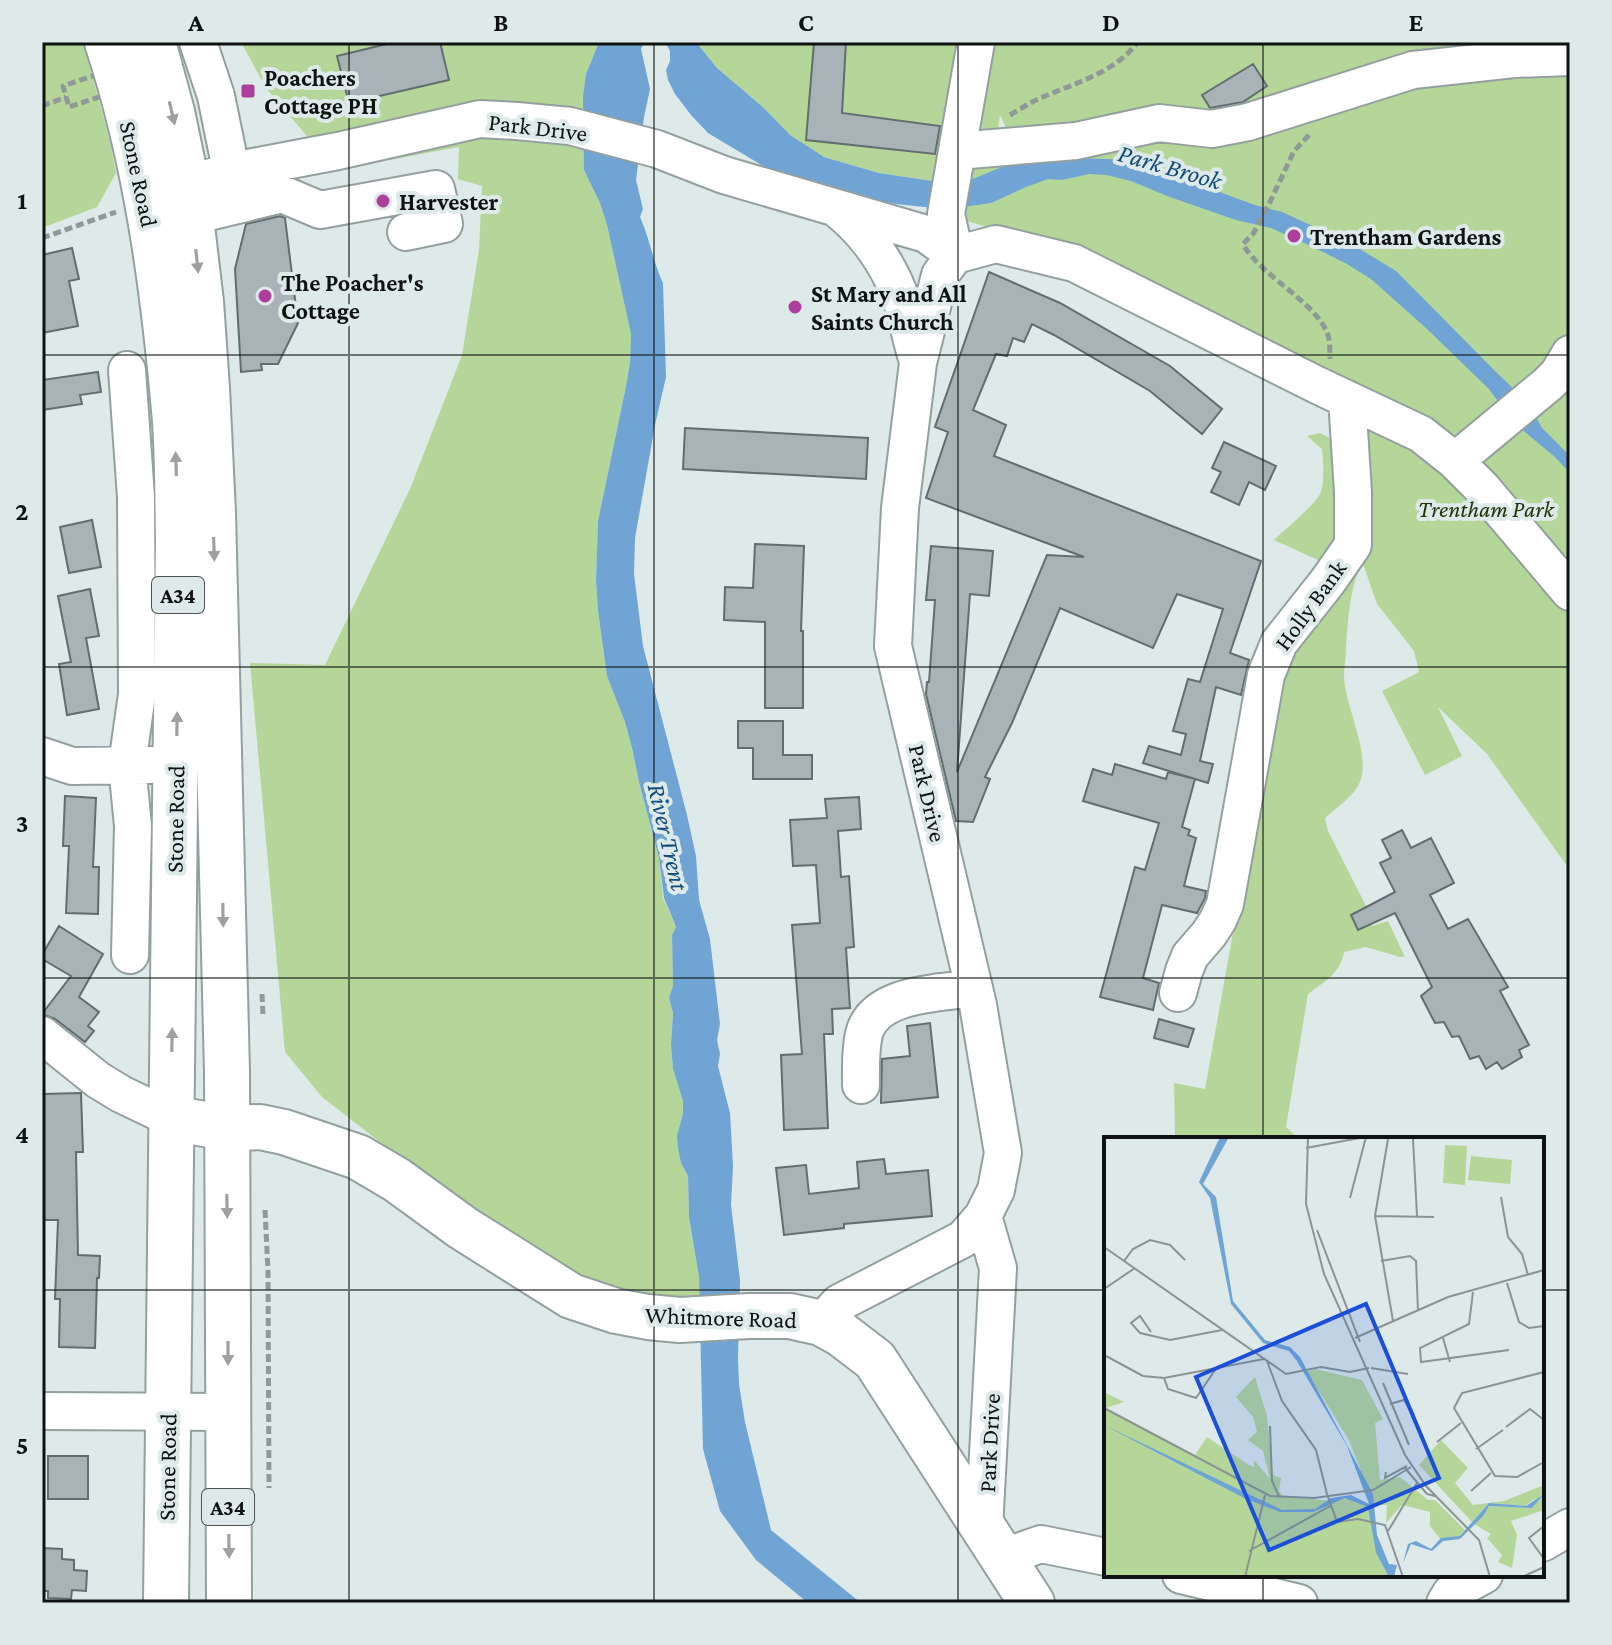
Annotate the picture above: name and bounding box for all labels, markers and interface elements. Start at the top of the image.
text: A [187,8,204,37]
text: B [493,8,509,37]
text: C [798,8,814,37]
text: D [1102,8,1120,37]
text: E [1409,8,1424,37]
place label: Poachers Cottage PH [264,64,377,119]
marker: Poachers Cottage PH [239,82,257,100]
one-way arrow [166,100,179,125]
street label: Park Drive [487,108,589,146]
street label: Stone Road [115,119,163,230]
water label: Park Brook [1115,138,1227,196]
text: 1 [17,186,27,215]
place label: Harvester [399,188,499,215]
marker: Harvester [374,192,392,210]
place label: Trentham Gardens [1310,223,1502,250]
marker: Trentham Gardens [1285,227,1303,245]
one-way arrow [190,249,203,274]
place label: The Poacher's Cottage [281,269,424,324]
place label: St Mary and All Saints Church [811,280,966,335]
marker: The Poacher's Cottage [256,287,274,305]
marker: St Mary and All Saints Church [786,298,804,316]
one-way arrow [169,451,182,476]
park label: Trentham Park [1418,495,1555,522]
text: 2 [15,497,29,526]
one-way arrow [207,537,220,562]
street label: Holly Bank [1268,554,1352,655]
road number: A34 [152,577,204,613]
one-way arrow [171,711,183,736]
street label: Park Drive [904,742,952,844]
street label: Stone Road [161,765,189,873]
water label: River Trent [642,781,694,894]
text: 3 [16,809,28,838]
one-way arrow [217,903,229,928]
one-way arrow [166,1027,179,1052]
text: 4 [15,1120,29,1149]
inset map [1104,1137,1544,1577]
one-way arrow [221,1194,233,1219]
street label: Whitmore Road [645,1301,798,1333]
one-way arrow [222,1341,234,1366]
street label: Park Drive [973,1393,1005,1493]
street label: Stone Road [153,1413,181,1521]
text: 5 [16,1431,28,1460]
road number: A34 [202,1489,254,1525]
one-way arrow [223,1534,235,1559]

